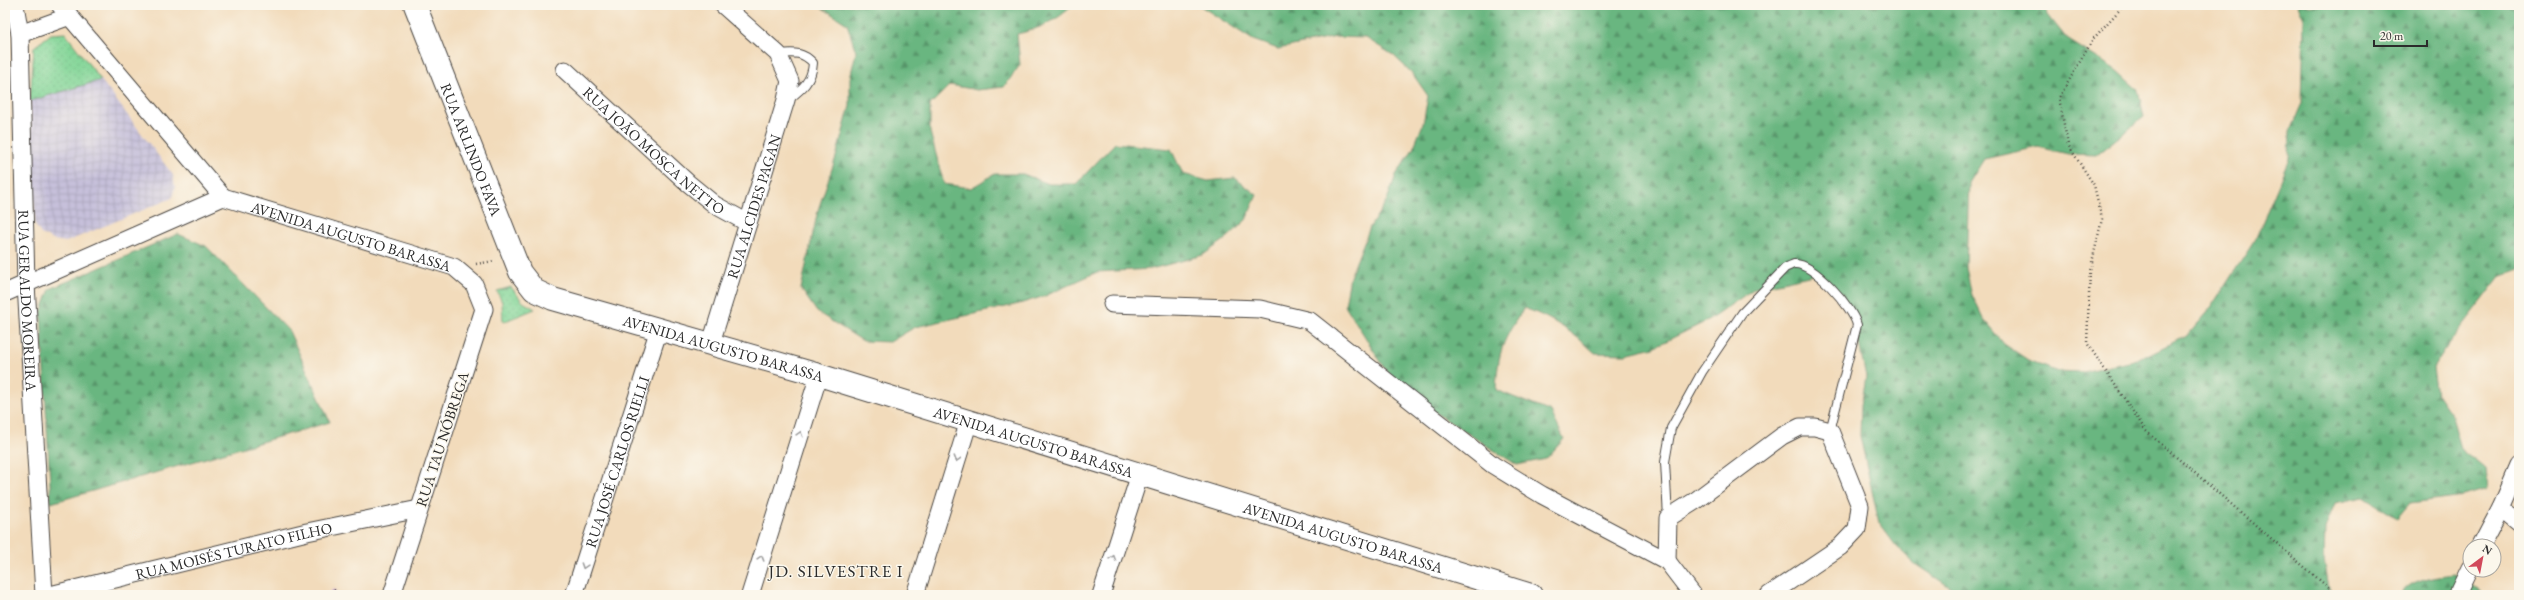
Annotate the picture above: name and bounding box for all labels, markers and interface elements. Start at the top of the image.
scale bar [2374,22,2427,48]
text: 20 m [2380,28,2404,44]
street label: RUA ARLINDO FAVA [437,80,507,219]
street label: RUA JOÃO MOSCA NETTO [579,82,728,218]
street label: RUA ALCIDES PAGAN [722,132,784,281]
street label: AVENIDA AUGUSTO BARASSA [248,196,454,275]
street label: RUA GERALDO MOREIRA [15,209,42,392]
street label: AVENIDA AUGUSTO BARASSA [620,310,827,386]
street label: RUA TAU NÓBREGA [411,368,473,509]
street label: RUA JOSÉ CARLOS RIELLI [580,373,653,550]
street label: AVENIDA AUGUSTO BARASSA [930,401,1136,481]
one-way arrow [795,430,804,437]
one-way arrow [953,455,962,462]
street label: AVENIDA AUGUSTO BARASSA [1240,497,1446,577]
street label: RUA MOISÉS TURATO FILHO [133,518,334,583]
north arrow [2462,538,2502,578]
text: N [2480,541,2495,558]
one-way arrow [756,554,765,561]
one-way arrow [1108,555,1117,562]
district label: JD. SILVESTRE I [766,560,904,582]
one-way arrow [580,562,588,569]

